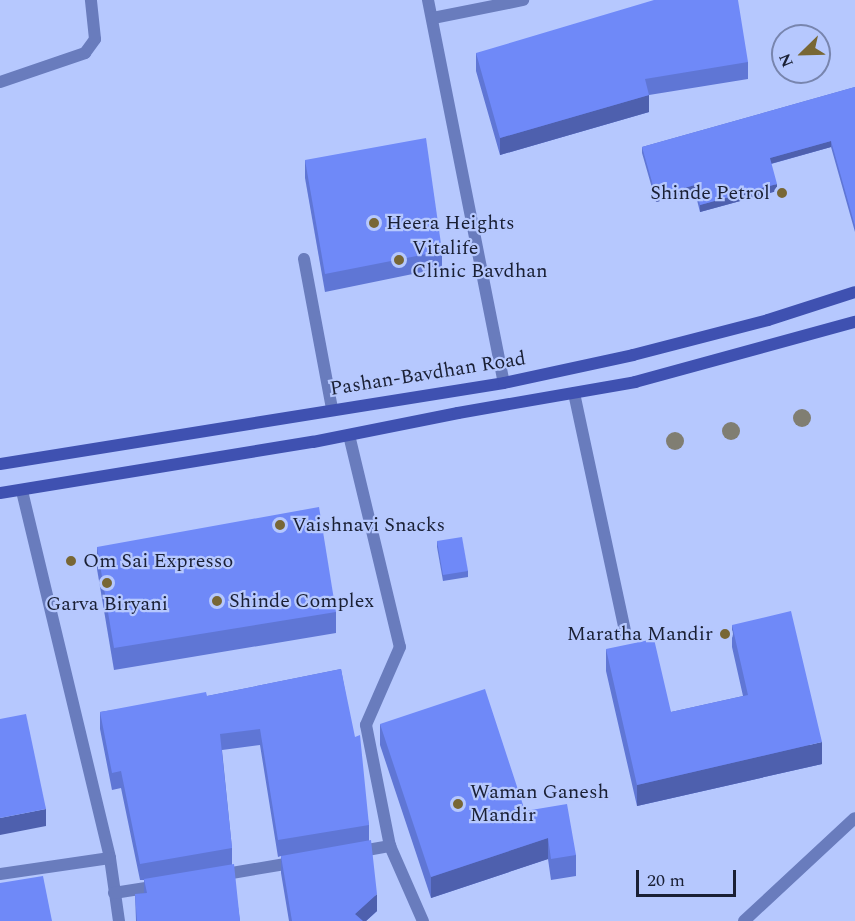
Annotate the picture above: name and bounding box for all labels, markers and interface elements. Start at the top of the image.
north arrow [771,24,831,84]
text: N [773,50,800,71]
place label: Shinde Petrol [650,181,770,205]
marker: Shinde Petrol [775,186,789,200]
place label: Heera Heights [386,211,515,235]
marker: Heera Heights [367,216,381,230]
place label: Vitalife Clinic Bavdhan [412,237,548,284]
marker: Vitalife Clinic Bavdhan [390,251,408,269]
street label: Pashan-Bavdhan Road [328,347,528,401]
place label: Vaishnavi Snacks [292,513,445,537]
marker: Vaishnavi Snacks [273,518,287,532]
place label: Om Sai Expresso [83,549,233,573]
marker: Om Sai Expresso [64,554,78,568]
marker: Garva Biryani [100,576,114,590]
place label: Shinde Complex [229,589,374,613]
place label: Garva Biryani [46,592,168,616]
marker: Shinde Complex [210,594,224,608]
place label: Maratha Mandir [567,622,713,646]
marker: Maratha Mandir [718,627,732,641]
place label: Waman Ganesh Mandir [470,780,609,827]
marker: Waman Ganesh Mandir [451,797,465,811]
scale bar [639,858,740,896]
text: 20 m [647,867,685,894]

